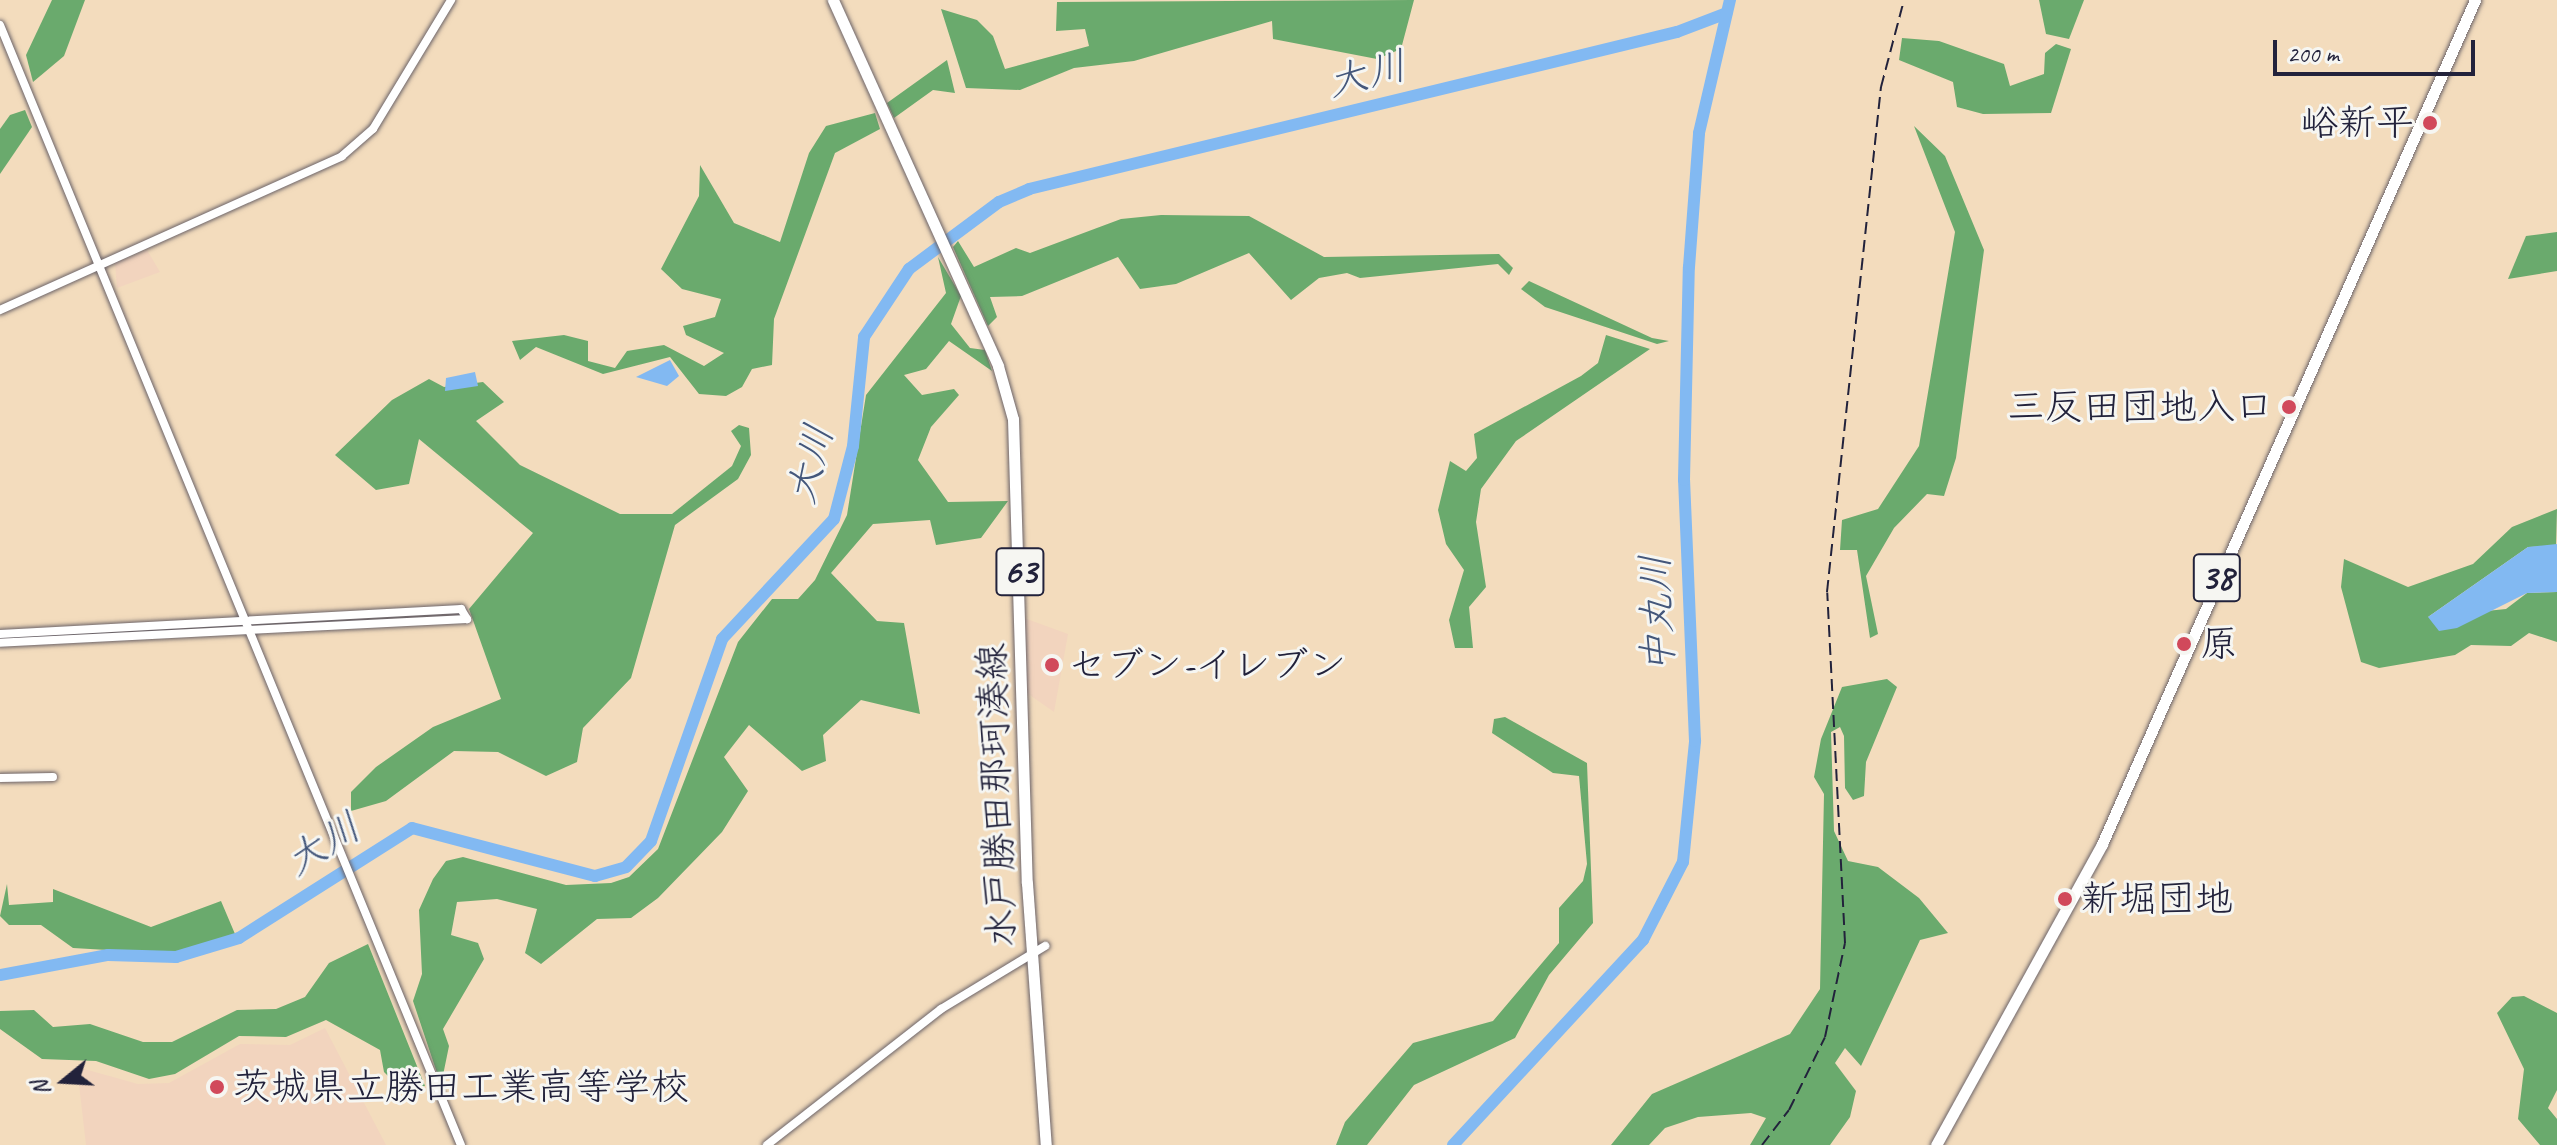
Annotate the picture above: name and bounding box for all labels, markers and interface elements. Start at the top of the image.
scale bar [2277,24,2479,74]
text: 200 m [2287,39,2339,69]
water label: 大川 [1322,41,1412,107]
place label: 峪新平 [2300,100,2414,146]
marker: 峪新平 [2421,114,2439,132]
place label: 三反田団地入口 [2007,384,2273,430]
marker: 三反田団地入口 [2280,398,2298,416]
water label: 大川 [776,419,844,509]
road number: 63 [994,540,1046,604]
road number: 38 [2191,546,2243,610]
water label: 中丸川 [1631,553,1683,675]
place label: 原 [2200,621,2238,667]
marker: 原 [2175,635,2193,653]
street label: 水戸勝田那珂湊線 [969,642,1025,948]
place label: セブン-イレブン [1068,642,1346,688]
marker: セブン-イレブン [1043,656,1061,674]
water label: 大川 [276,802,370,886]
place label: 新堀団地 [2081,876,2233,922]
marker: 新堀団地 [2056,890,2074,908]
north arrow [24,1041,104,1121]
place label: 茨城県立勝田工業高等学校 [233,1064,689,1110]
text: N [26,1078,57,1099]
marker: 茨城県立勝田工業高等学校 [208,1078,226,1096]

